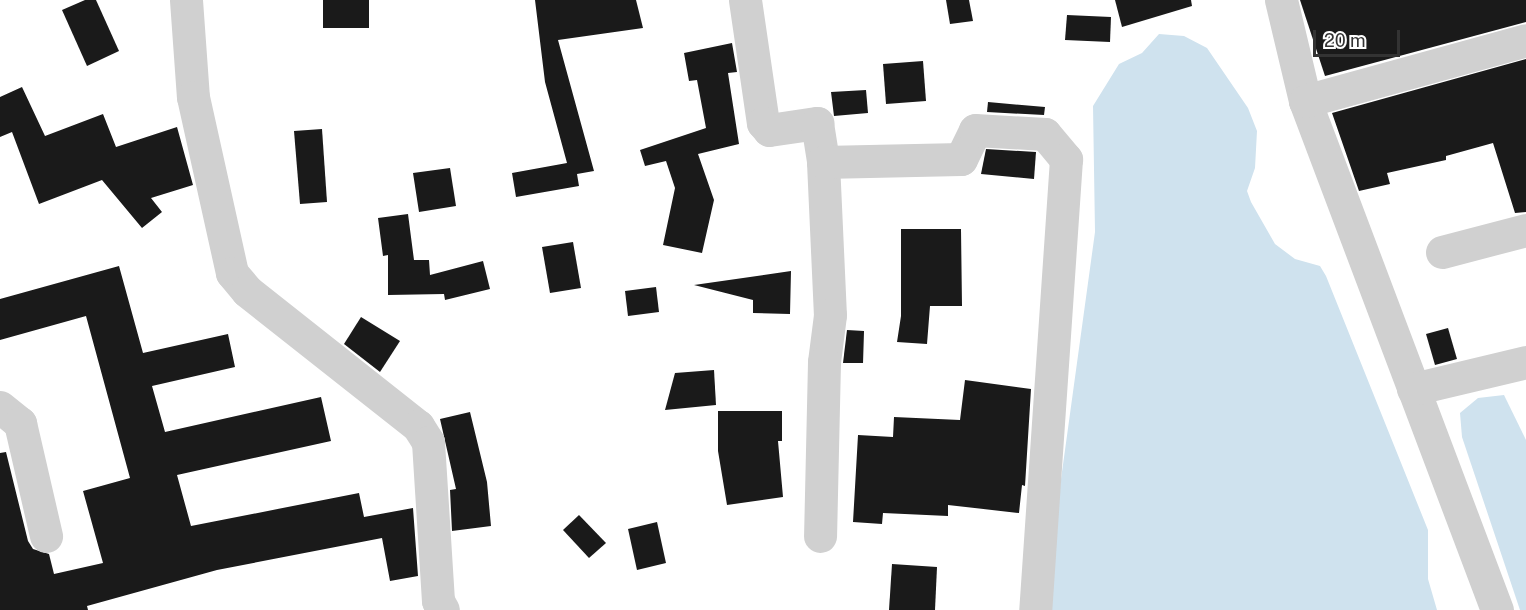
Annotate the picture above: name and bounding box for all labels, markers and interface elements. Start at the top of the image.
scale bar [1316,18,1403,56]
text: 20 m [1324,30,1366,51]

